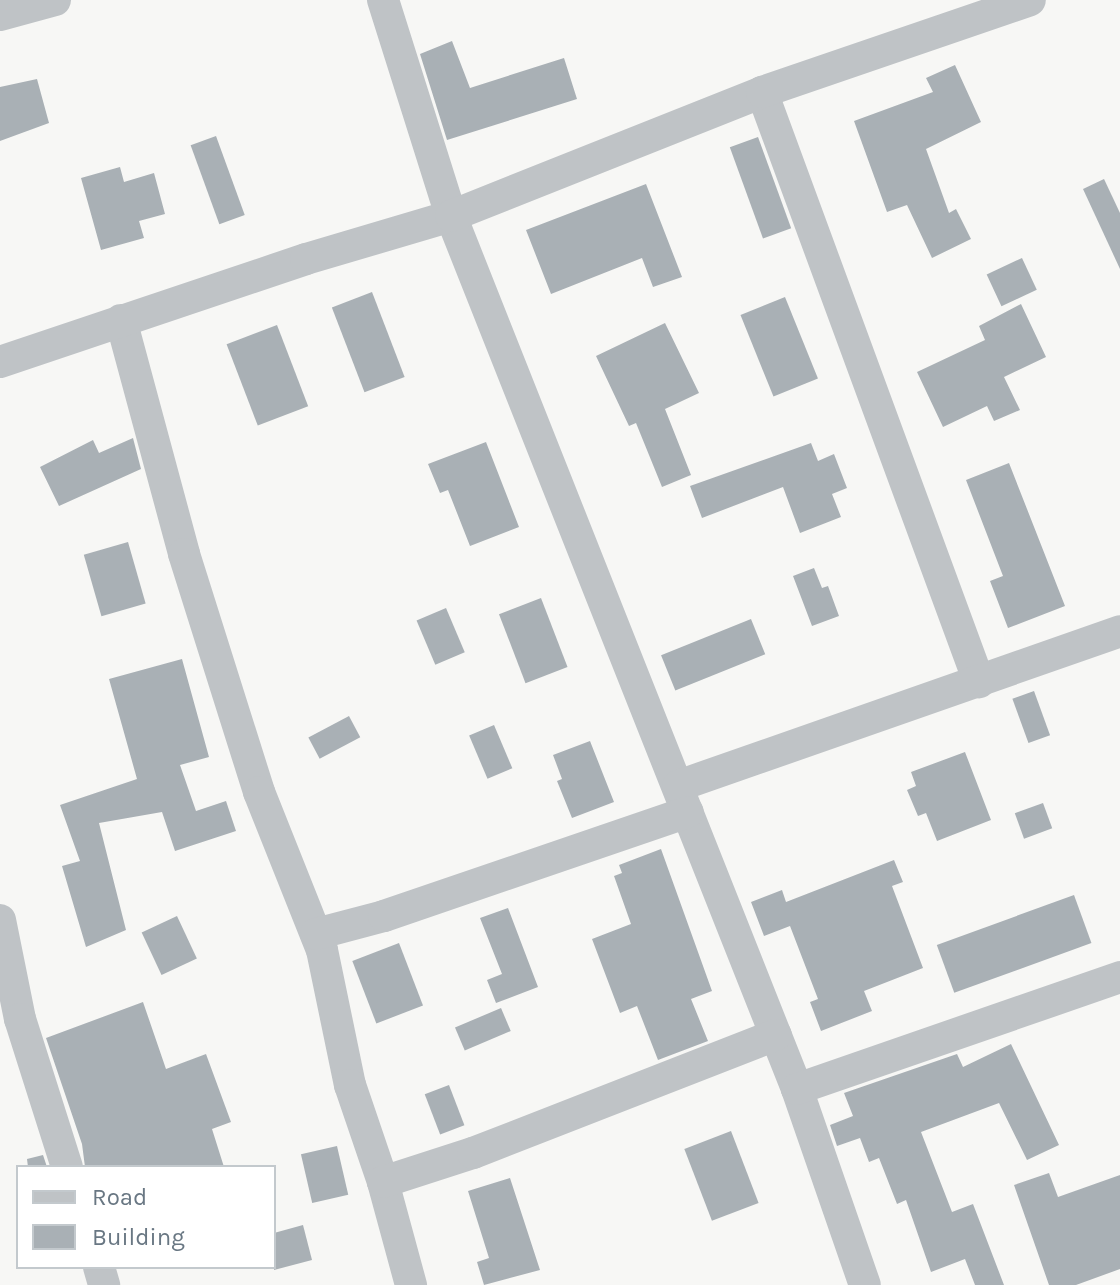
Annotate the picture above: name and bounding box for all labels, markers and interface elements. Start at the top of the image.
legend [16,1165,276,1269]
text: Road [92,1183,147,1211]
text: Building [92,1223,185,1251]

